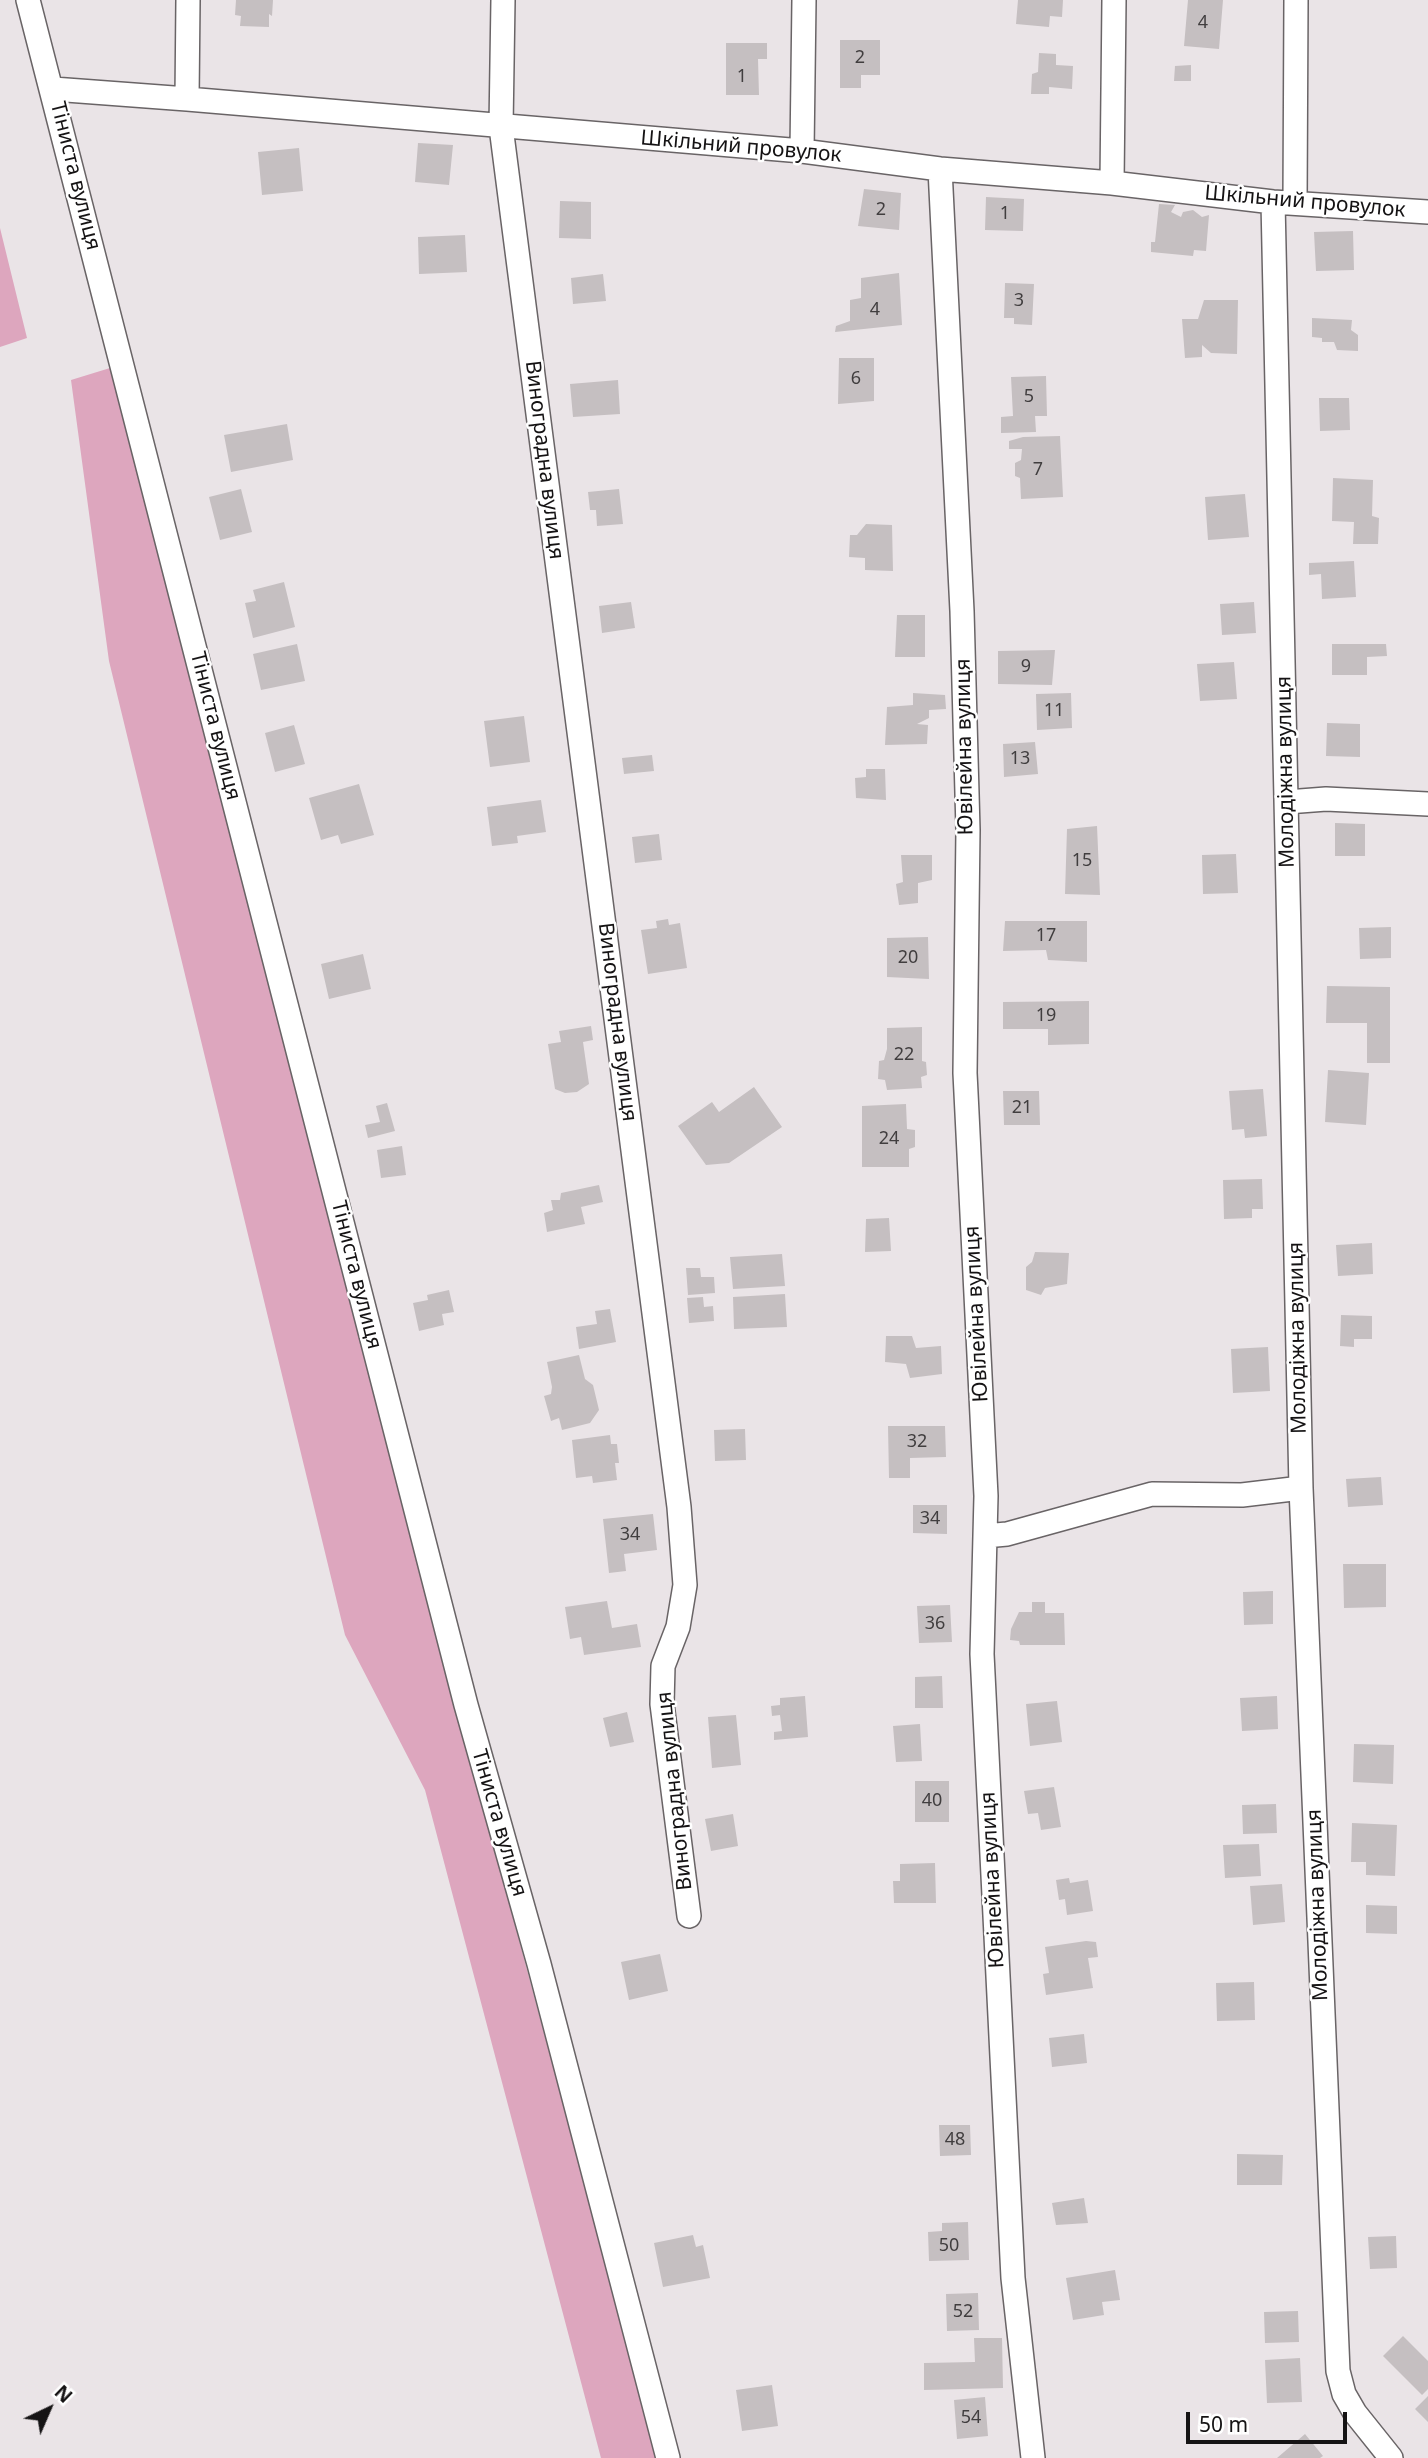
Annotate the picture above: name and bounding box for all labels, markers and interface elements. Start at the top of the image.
house number: 4 [1198,12,1208,34]
house number: 2 [855,47,865,69]
house number: 1 [737,66,747,88]
street label: Тіниста вулиця [44,99,106,253]
street label: Шкільний провулок [639,126,843,168]
street label: Шкільний провулок [1203,181,1407,223]
house number: 2 [876,199,886,221]
house number: 1 [1000,203,1010,225]
house number: 3 [1014,290,1024,312]
house number: 4 [870,299,880,321]
street label: Виноградна вулиця [519,359,569,561]
house number: 6 [851,368,861,390]
house number: 5 [1024,386,1034,408]
house number: 7 [1033,459,1043,481]
street label: Тіниста вулиця [184,649,246,803]
house number: 9 [1021,656,1031,678]
street label: Ювілейна вулиця [951,658,979,836]
street label: Молодіжна вулиця [1272,676,1300,868]
house number: 11 [1044,700,1064,722]
house number: 13 [1010,748,1030,770]
house number: 15 [1072,850,1092,872]
street label: Виноградна вулиця [592,921,642,1123]
house number: 17 [1036,925,1056,947]
house number: 20 [898,947,918,969]
house number: 19 [1036,1005,1056,1027]
house number: 22 [894,1044,914,1066]
house number: 21 [1012,1097,1032,1119]
house number: 24 [879,1128,899,1150]
street label: Тіниста вулиця [325,1198,387,1352]
street label: Ювілейна вулиця [960,1225,994,1403]
street label: Молодіжна вулиця [1284,1242,1312,1434]
house number: 32 [907,1431,927,1453]
house number: 34 [920,1508,940,1530]
house number: 34 [620,1524,640,1546]
house number: 36 [925,1613,945,1635]
street label: Виноградна вулиця [652,1690,698,1892]
street label: Тіниста вулиця [466,1747,532,1899]
house number: 40 [922,1790,942,1812]
street label: Ювілейна вулиця [976,1791,1010,1969]
street label: Молодіжна вулиця [1302,1809,1334,2001]
house number: 48 [945,2129,965,2151]
house number: 50 [939,2235,959,2257]
house number: 52 [953,2301,973,2323]
north arrow [14,2374,84,2444]
text: N [49,2379,78,2409]
scale bar [1190,2398,1351,2442]
house number: 54 [961,2407,981,2429]
text: 50 m [1199,2410,1248,2438]

